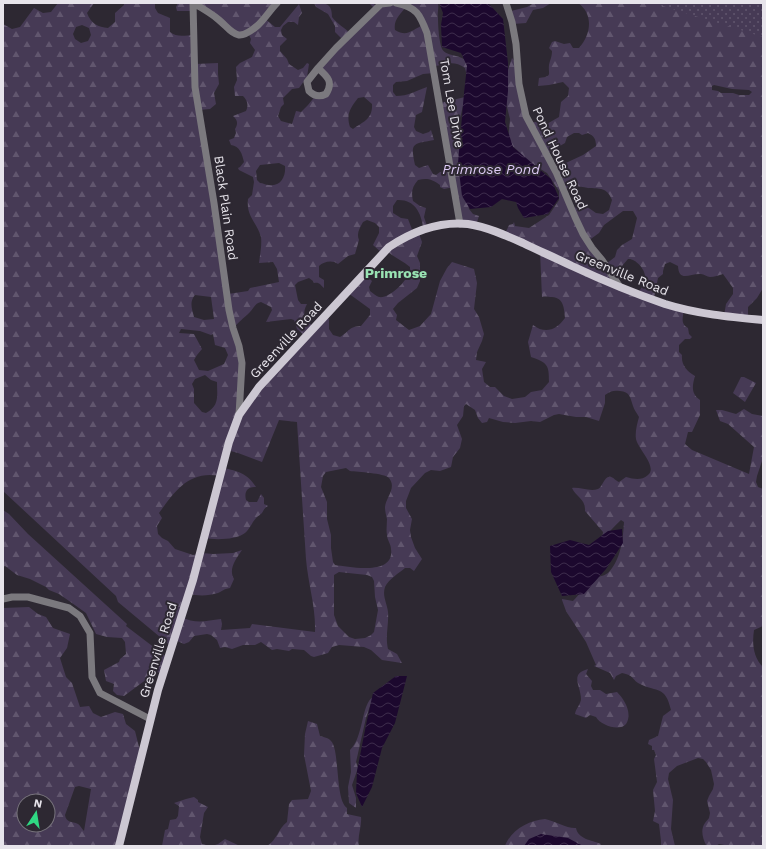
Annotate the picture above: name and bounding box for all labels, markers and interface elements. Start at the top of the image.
street label: Tom Lee Drive [437,57,467,149]
street label: Pond House Road [530,104,590,212]
street label: Black Plain Road [211,155,241,261]
water label: Primrose Pond [442,161,540,177]
street label: Greenville Road [573,247,671,299]
district label: Primrose [365,265,427,281]
street label: Greenville Road [247,299,325,381]
street label: Greenville Road [136,600,180,700]
north arrow [16,793,56,833]
text: N [33,797,43,811]

